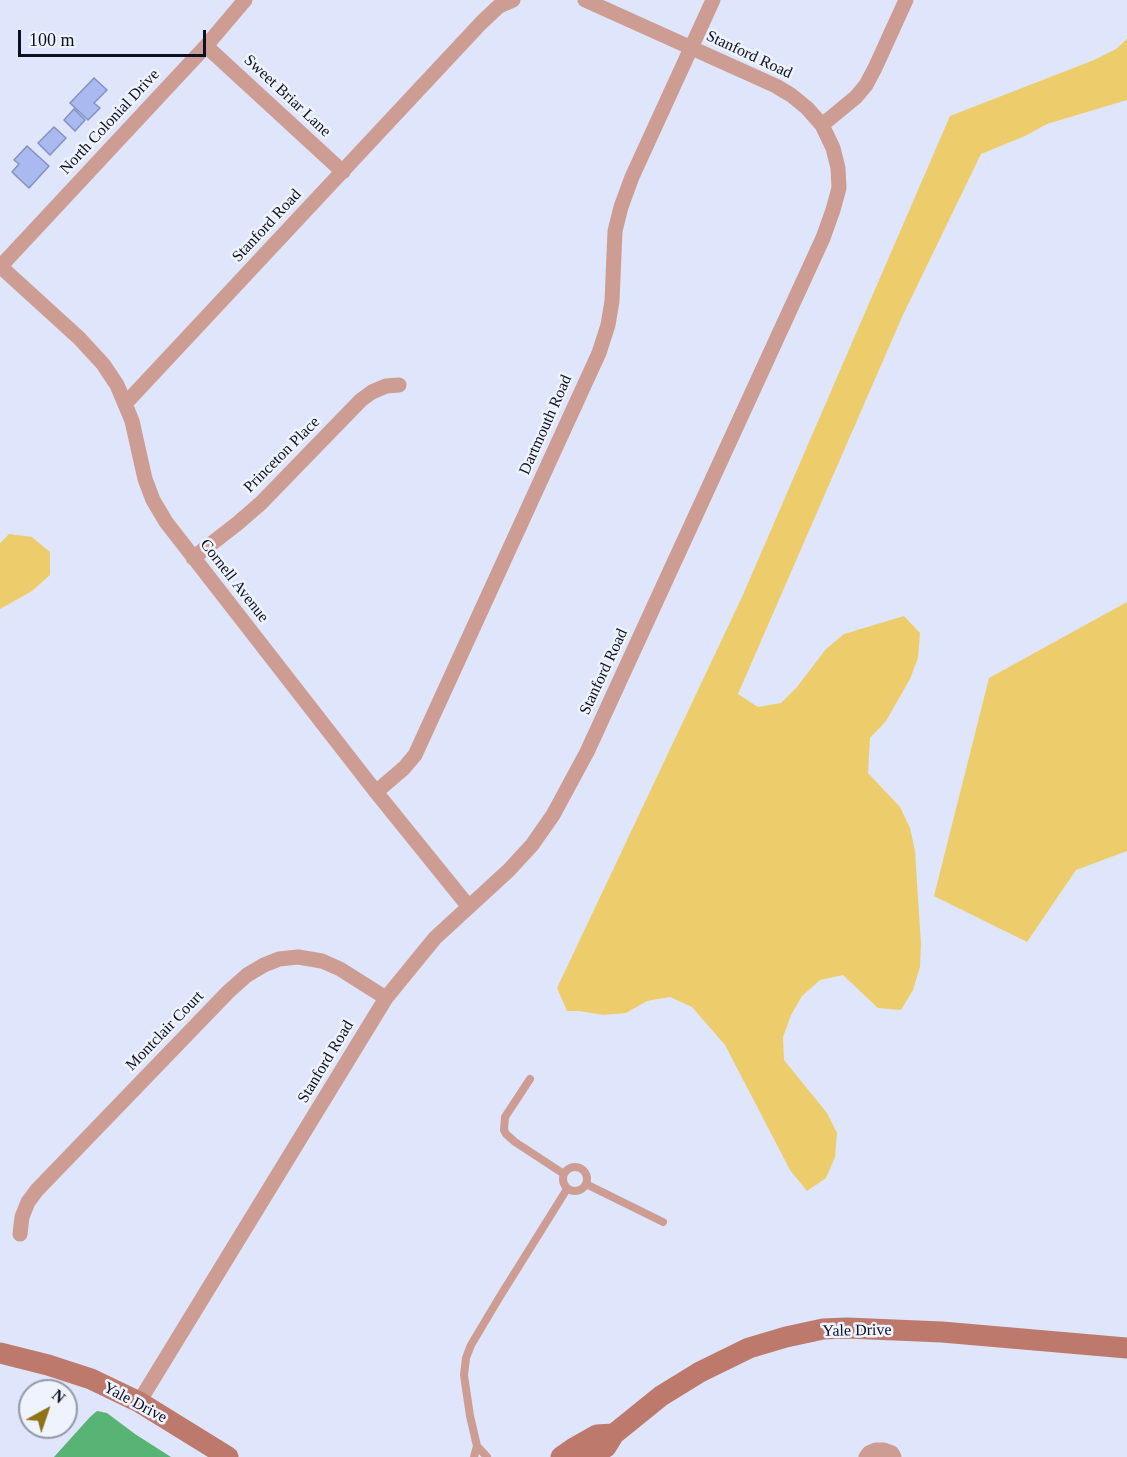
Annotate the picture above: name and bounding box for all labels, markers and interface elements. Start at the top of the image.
scale bar [21,18,208,56]
street label: Stanford Road [703,27,795,83]
text: 100 m [29,30,75,50]
street label: Sweet Briar Lane [240,51,334,141]
street label: North Colonial Drive [56,65,164,179]
street label: Stanford Road [228,185,306,267]
street label: Dartmouth Road [515,372,577,478]
street label: Princeton Place [240,413,324,497]
street label: Cornell Avenue [195,535,273,627]
street label: Stanford Road [576,626,632,718]
street label: Montclair Court [122,987,208,1075]
street label: Stanford Road [294,1017,358,1107]
street label: Yale Drive [822,1321,892,1341]
street label: Yale Drive [100,1378,170,1428]
north arrow [18,1379,78,1439]
text: N [49,1386,68,1407]

